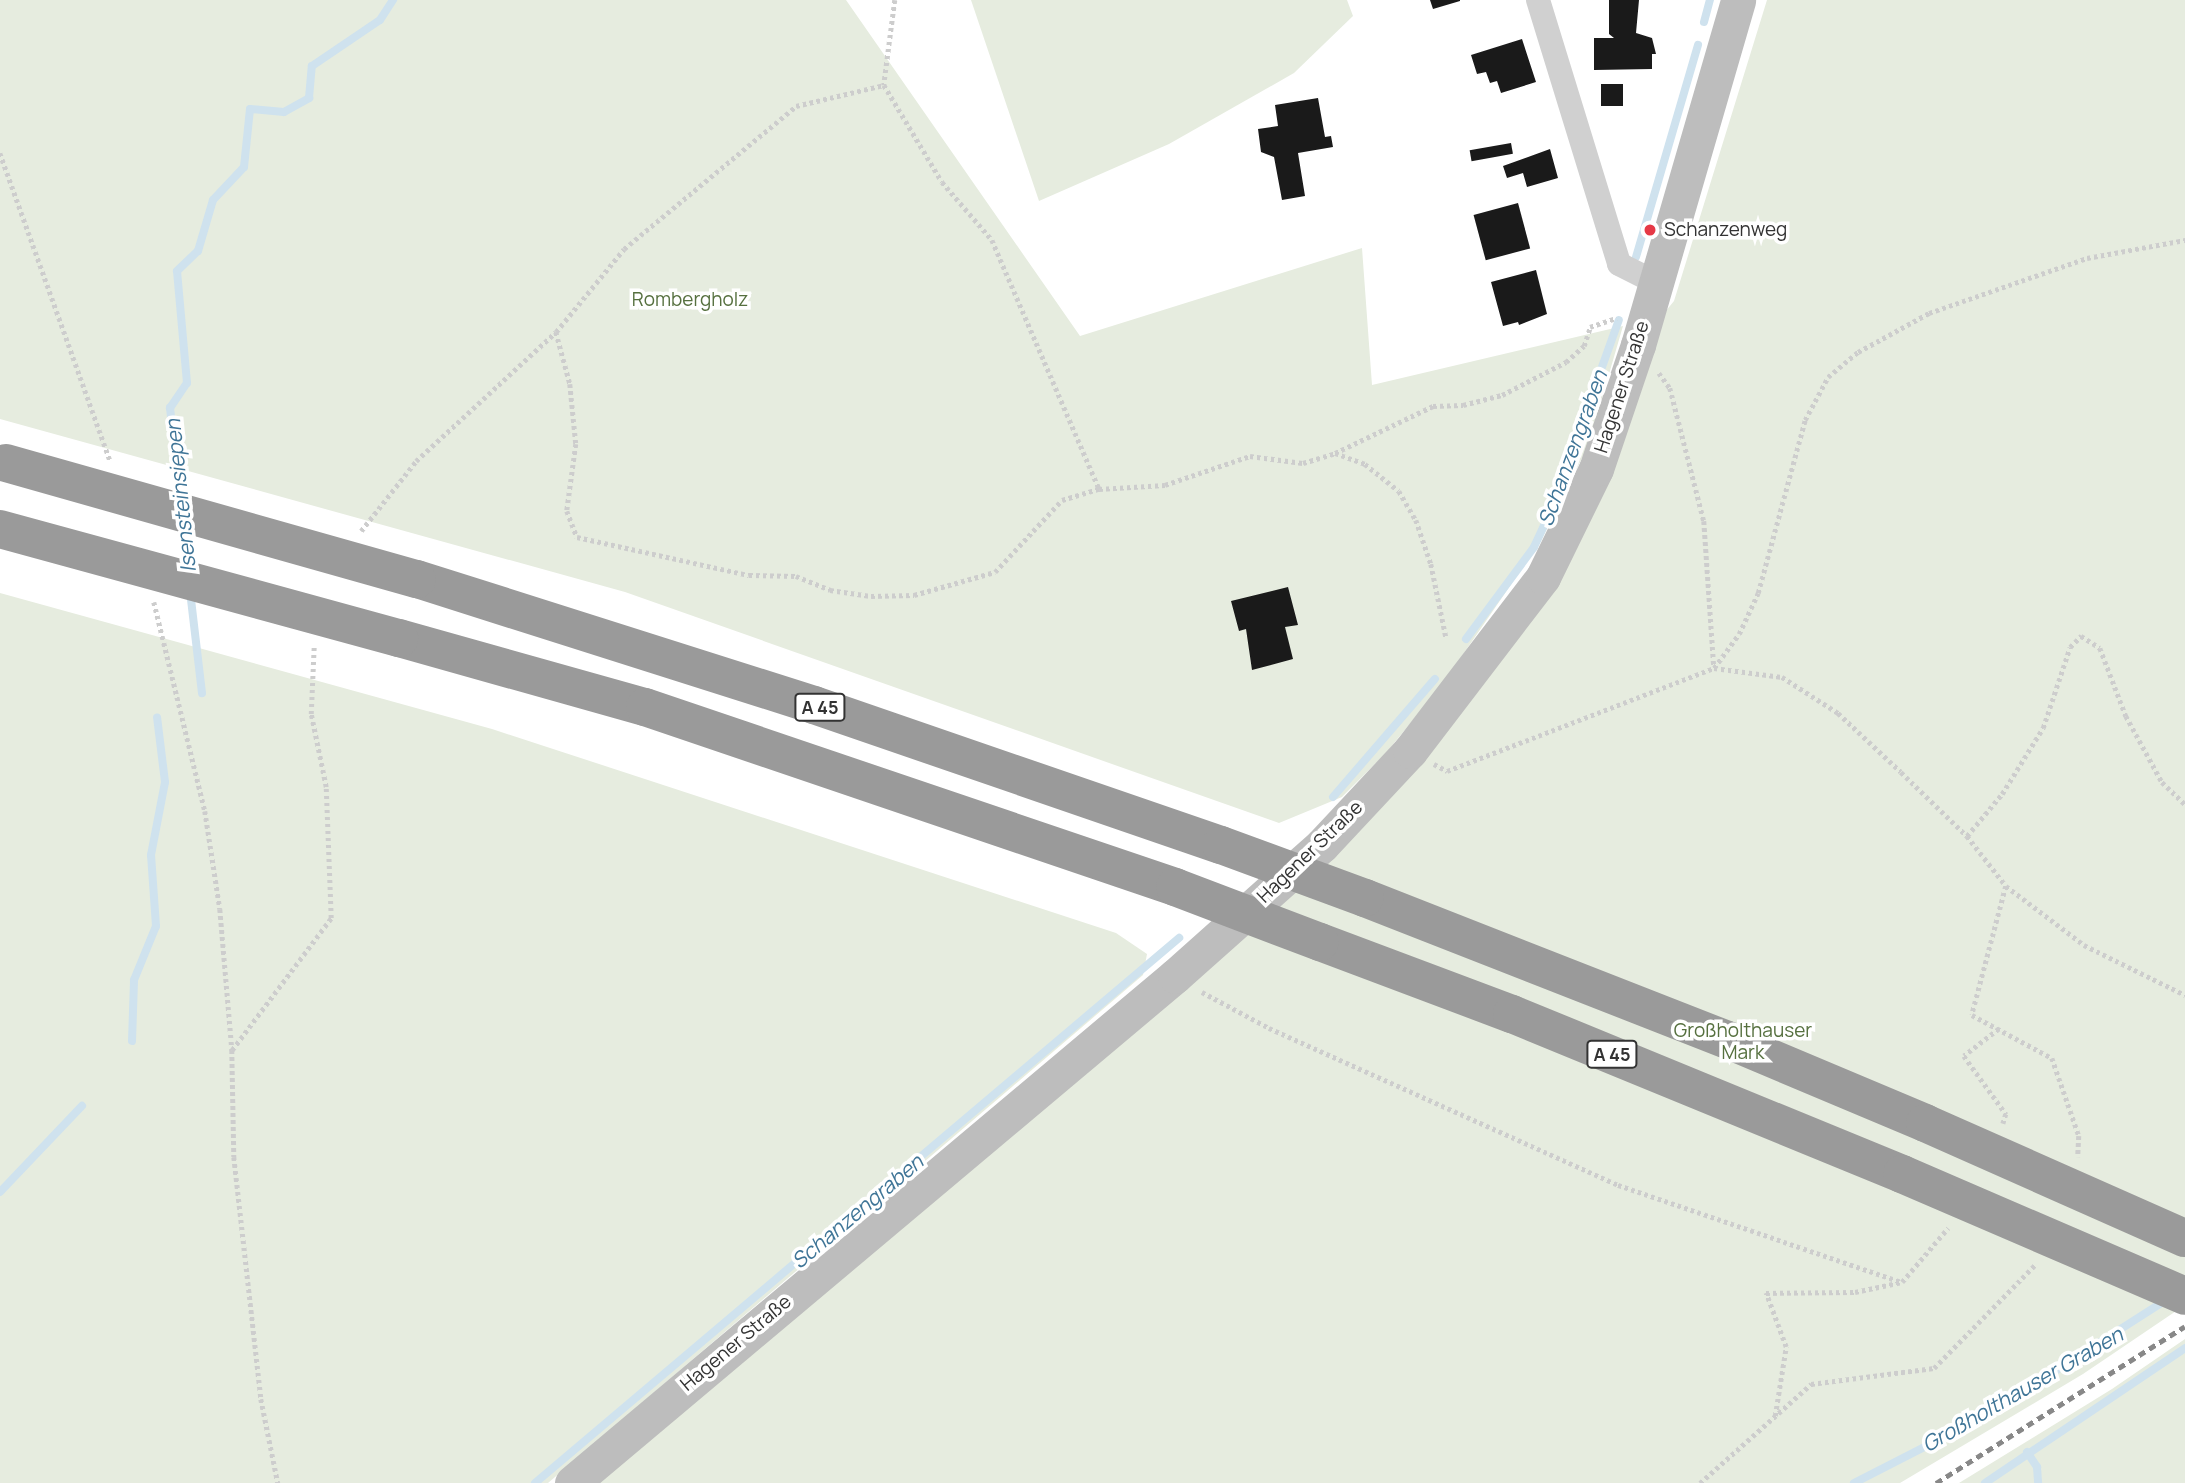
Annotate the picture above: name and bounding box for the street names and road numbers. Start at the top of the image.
street label: Hagener Straße [1590,318,1654,456]
road number: A 45 [794,692,846,722]
street label: Hagener Straße [1253,796,1367,908]
road number: A 45 [1586,1040,1638,1069]
street label: Hagener Straße [676,1290,796,1396]

